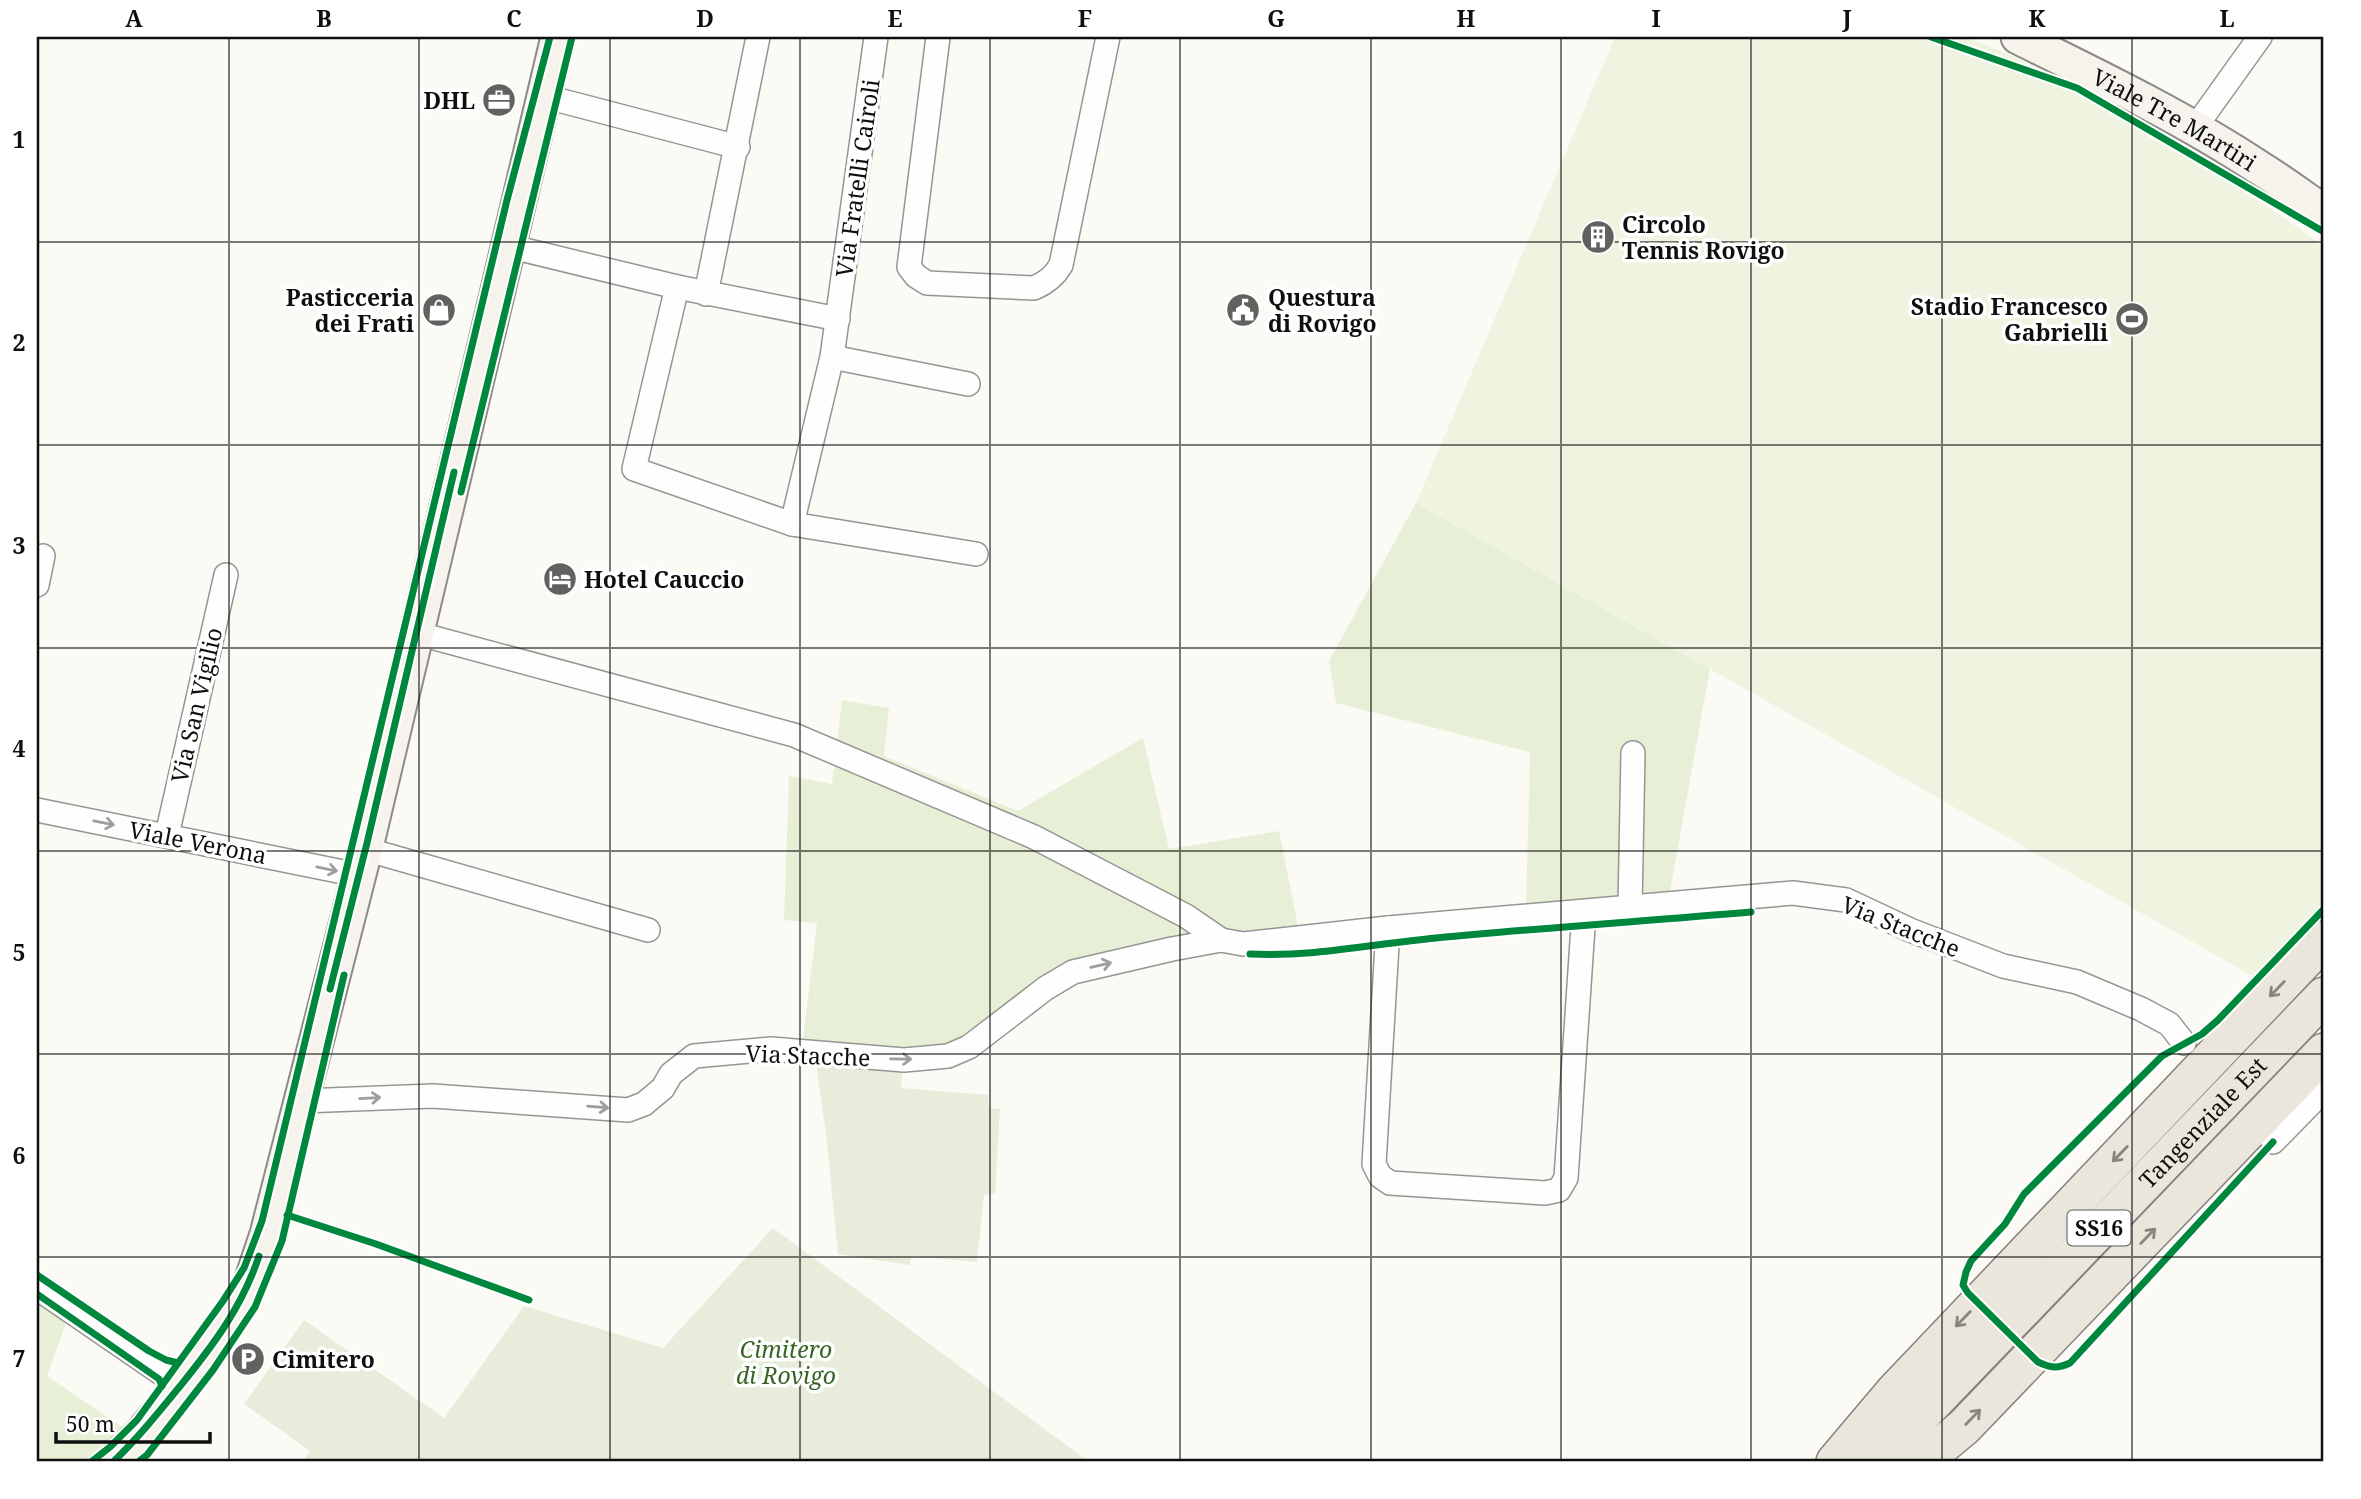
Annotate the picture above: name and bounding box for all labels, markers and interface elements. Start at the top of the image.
text: A [125,2,143,34]
text: B [316,2,332,34]
text: C [506,2,522,34]
text: D [696,2,714,34]
text: E [887,2,903,34]
text: F [1078,2,1092,34]
text: G [1267,2,1285,34]
text: H [1457,2,1476,34]
text: I [1651,2,1661,34]
text: J [1841,2,1852,34]
text: K [2029,2,2046,34]
text: L [2219,2,2235,34]
street label: Viale Tre Martiri [2087,61,2264,178]
street label: Via Fratelli Cairoli [827,76,887,279]
office icon: DHL [480,81,518,119]
place label: DHL [423,84,475,116]
text: 1 [13,123,26,155]
place label: Circolo Tennis Rovigo [1622,208,1785,266]
building icon: Circolo Tennis Rovigo [1579,218,1617,256]
place label: Pasticceria dei Frati [286,281,414,339]
place label: Questura di Rovigo [1268,281,1377,339]
place label: Stadio Francesco Gabrielli [1911,290,2108,348]
shop icon: Pasticceria dei Frati [420,291,458,329]
public building icon: Questura di Rovigo [1224,291,1262,329]
sports icon: Stadio Francesco Gabrielli [2113,300,2151,338]
text: 2 [13,326,26,358]
text: 3 [13,529,26,561]
hotel icon: Hotel Cauccio [541,560,579,598]
place label: Hotel Cauccio [584,563,745,595]
street label: Via San Vigilio [163,624,229,786]
text: 4 [13,732,26,764]
street label: Viale Verona [126,813,270,871]
one-way arrow [92,817,115,831]
one-way arrow [315,862,338,876]
street label: Via Stacche [1837,888,1965,964]
text: 5 [13,936,26,968]
one-way arrow [1089,958,1112,972]
one-way arrow [2269,981,2286,998]
street label: Via Stacche [745,1037,871,1073]
street label: Tangenziale Est [2132,1050,2273,1195]
one-way arrow [889,1052,912,1066]
one-way arrow [359,1092,382,1105]
one-way arrow [586,1101,608,1114]
text: 6 [13,1139,26,1171]
one-way arrow [2112,1145,2129,1162]
road number: SS16 [2068,1210,2130,1246]
one-way arrow [2140,1228,2157,1245]
one-way arrow [1955,1310,1972,1327]
park label: Cimitero di Rovigo [736,1333,836,1391]
parking icon: Cimitero [229,1340,267,1378]
text: 7 [13,1342,26,1374]
place label: Cimitero [272,1343,375,1375]
scale bar [56,1401,210,1445]
one-way arrow [1965,1409,1982,1426]
text: 50 m [66,1410,115,1438]

